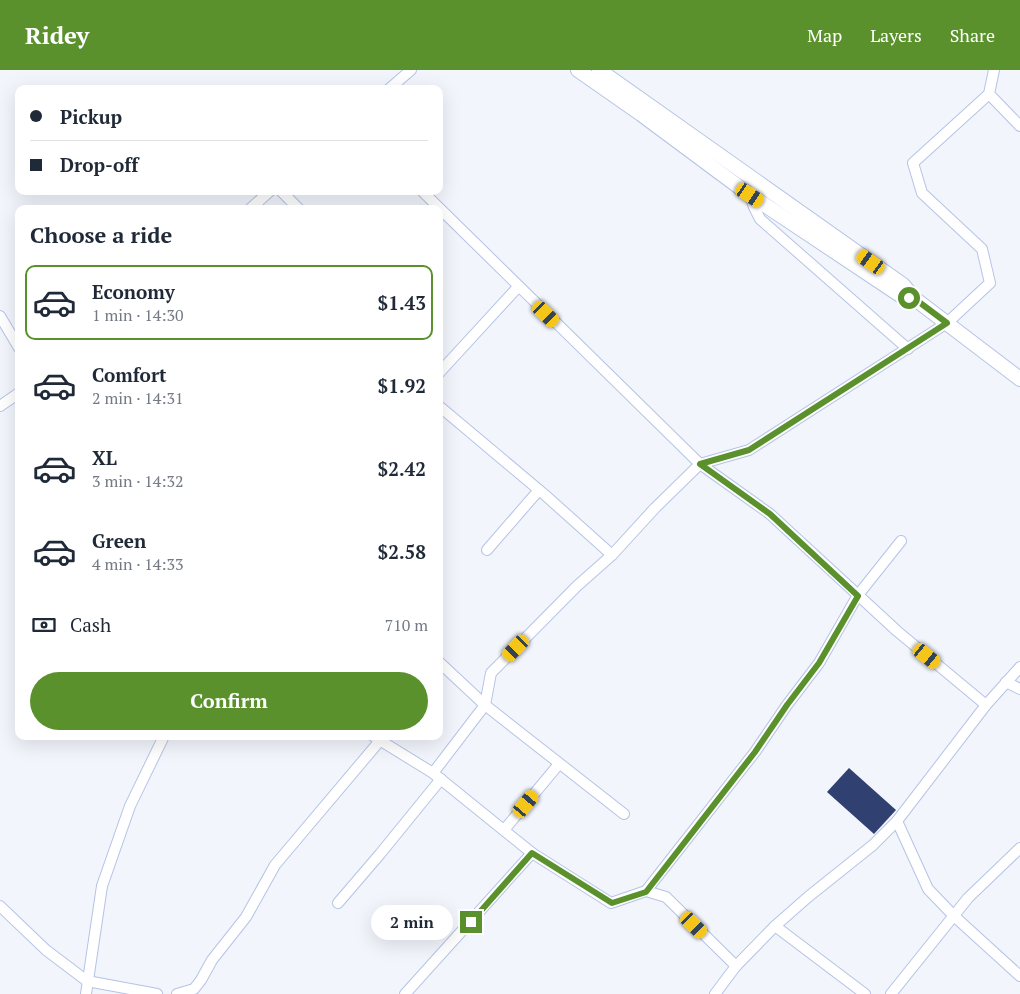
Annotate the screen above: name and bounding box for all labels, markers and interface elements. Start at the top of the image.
text: Ridey [25,19,89,51]
text: Map [807,23,842,47]
text: Layers [870,23,922,47]
text: Share [950,23,995,47]
text: Pickup [60,104,122,129]
text: Drop-off [60,152,138,177]
car [733,180,766,210]
text: Choose a ride [30,220,172,249]
car [854,247,887,277]
text: Economy [92,279,175,304]
icon: car [32,280,77,325]
route start [898,287,920,309]
text: $1.43 [377,290,426,315]
car [529,298,562,330]
text: 1 min · 14:30 [92,304,184,326]
text: Comfort [92,362,167,387]
icon: car [32,363,77,408]
text: $1.92 [377,373,426,398]
text: 2 min · 14:31 [92,387,184,409]
text: XL [92,445,117,470]
icon: car [32,446,77,491]
text: $2.42 [377,456,426,481]
text: 3 min · 14:32 [92,470,184,492]
text: Green [92,528,146,553]
icon: car [32,529,77,574]
text: $2.58 [377,539,426,564]
text: 4 min · 14:33 [92,553,184,575]
icon: cash [30,611,58,639]
text: Cash [70,612,111,637]
text: 710 m [385,614,428,636]
car [500,632,531,664]
car [910,641,943,671]
button: Confirm [30,672,428,730]
car [510,788,541,820]
callout: 2 min [371,904,454,940]
car [678,909,709,941]
text: 2 min [390,911,434,933]
route end [460,911,482,933]

